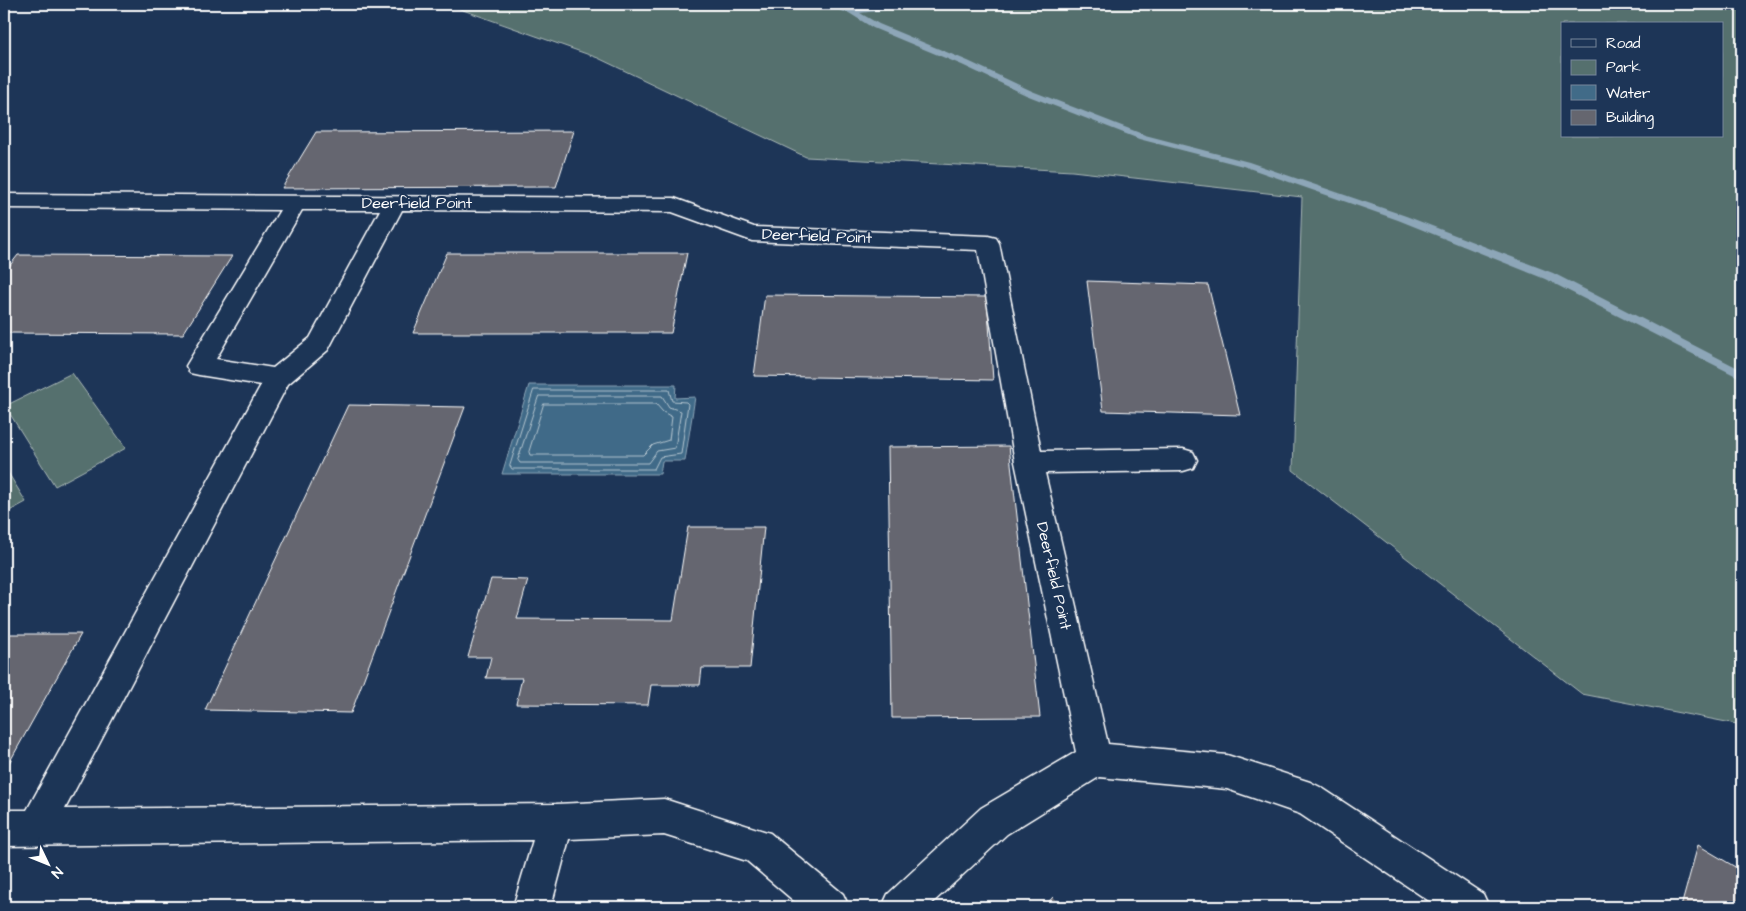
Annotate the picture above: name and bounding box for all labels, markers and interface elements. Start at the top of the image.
legend [1561,22,1724,138]
text: Road [1606,33,1641,54]
text: Park [1606,57,1641,78]
text: Water [1606,83,1650,104]
text: Building [1606,107,1654,129]
street label: Deerfield Point [362,192,473,214]
street label: Deerfield Point [761,223,873,249]
street label: Deerfield Point [1031,520,1077,633]
north arrow [22,838,72,888]
text: N [46,862,67,882]

